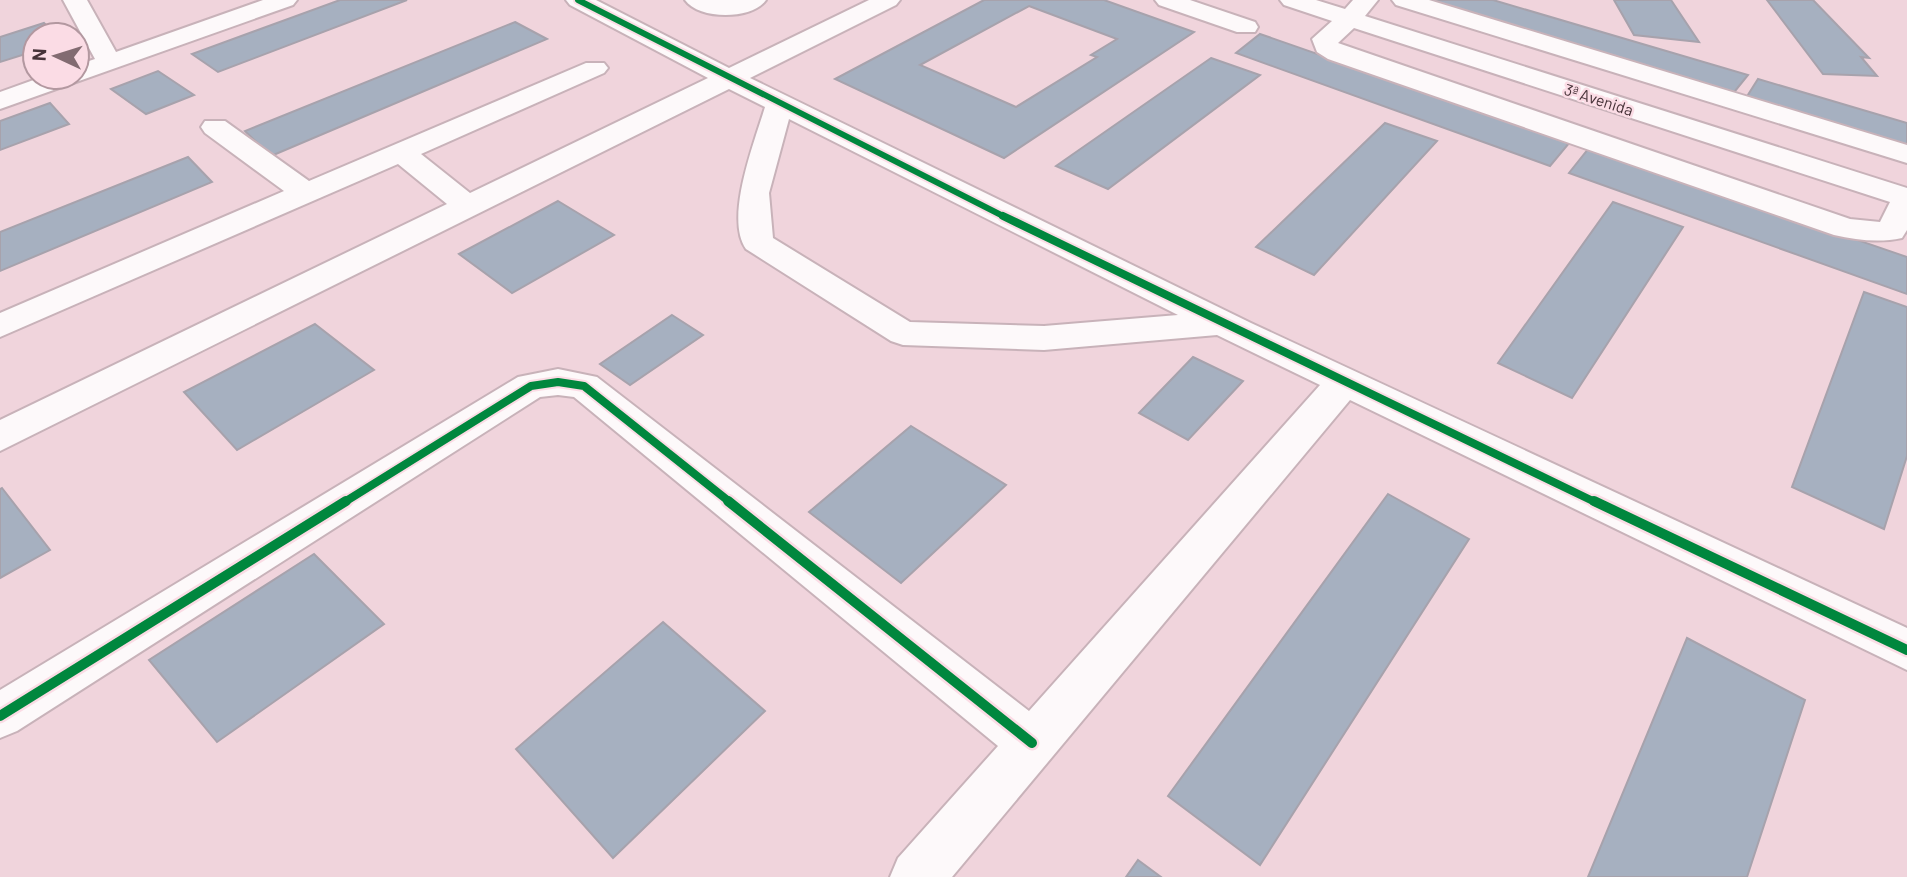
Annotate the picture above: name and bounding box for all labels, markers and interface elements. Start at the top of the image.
north arrow [21,21,91,91]
text: N [27,48,50,62]
street label: 3ª Avenida [1562,79,1636,119]

